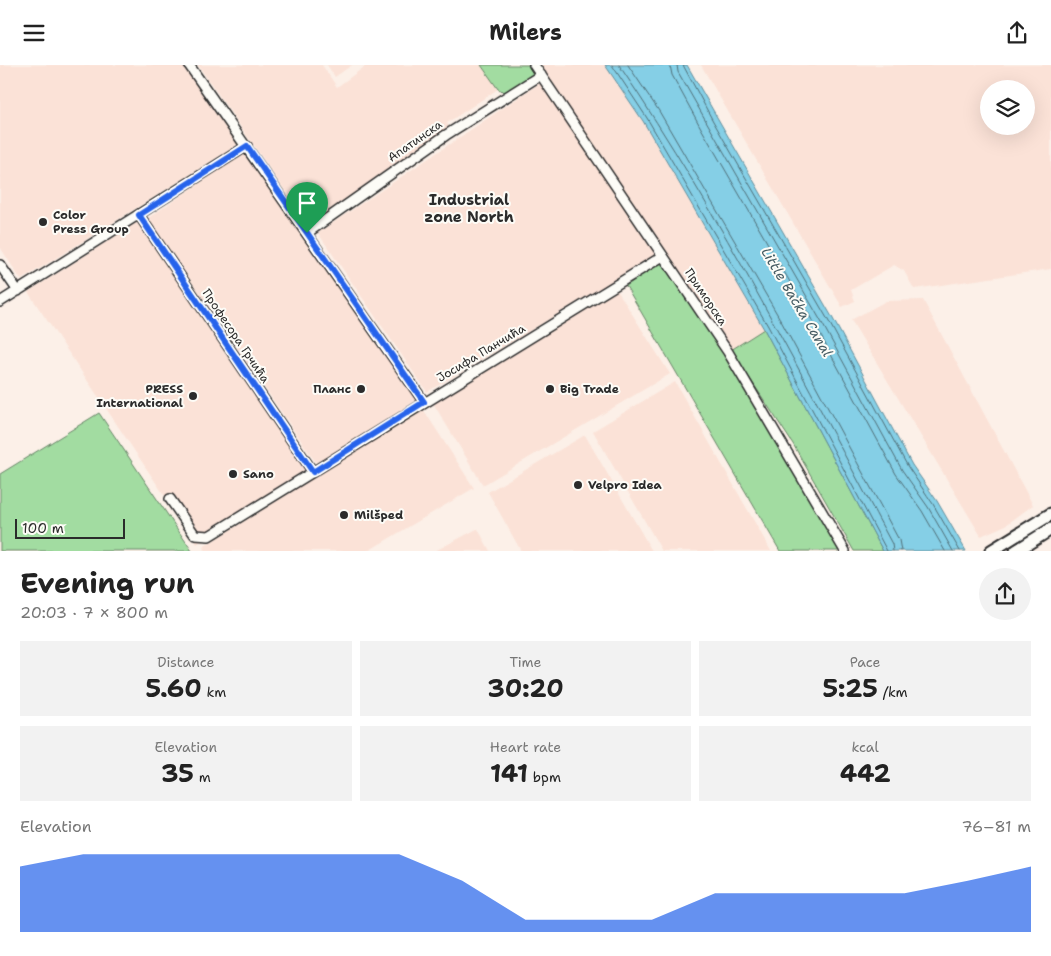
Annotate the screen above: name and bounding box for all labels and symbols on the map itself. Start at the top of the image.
street label: Апатинска [385,116,446,166]
pin [286,182,328,233]
district label: Industrial zone North [424,190,514,227]
place label: Color Press Group [53,207,129,237]
marker: Color Press Group [37,216,49,228]
water label: Little Bačka Canal [757,244,837,360]
street label: Приморска [681,265,731,329]
street label: Професора Грчића [199,286,274,387]
street label: Јосифа Панчића [434,320,529,386]
place label: PRESS International [96,381,183,411]
place label: Планс [313,381,351,397]
place label: Big Trade [560,381,619,397]
marker: Планс [355,383,367,395]
marker: Big Trade [544,383,556,395]
marker: PRESS International [187,390,199,402]
place label: Sano [243,466,274,482]
marker: Sano [227,468,239,480]
place label: Velpro Idea [588,477,663,493]
marker: Velpro Idea [572,479,584,491]
place label: Milšped [354,507,403,523]
marker: Milšped [338,509,350,521]
scale bar [15,516,125,539]

